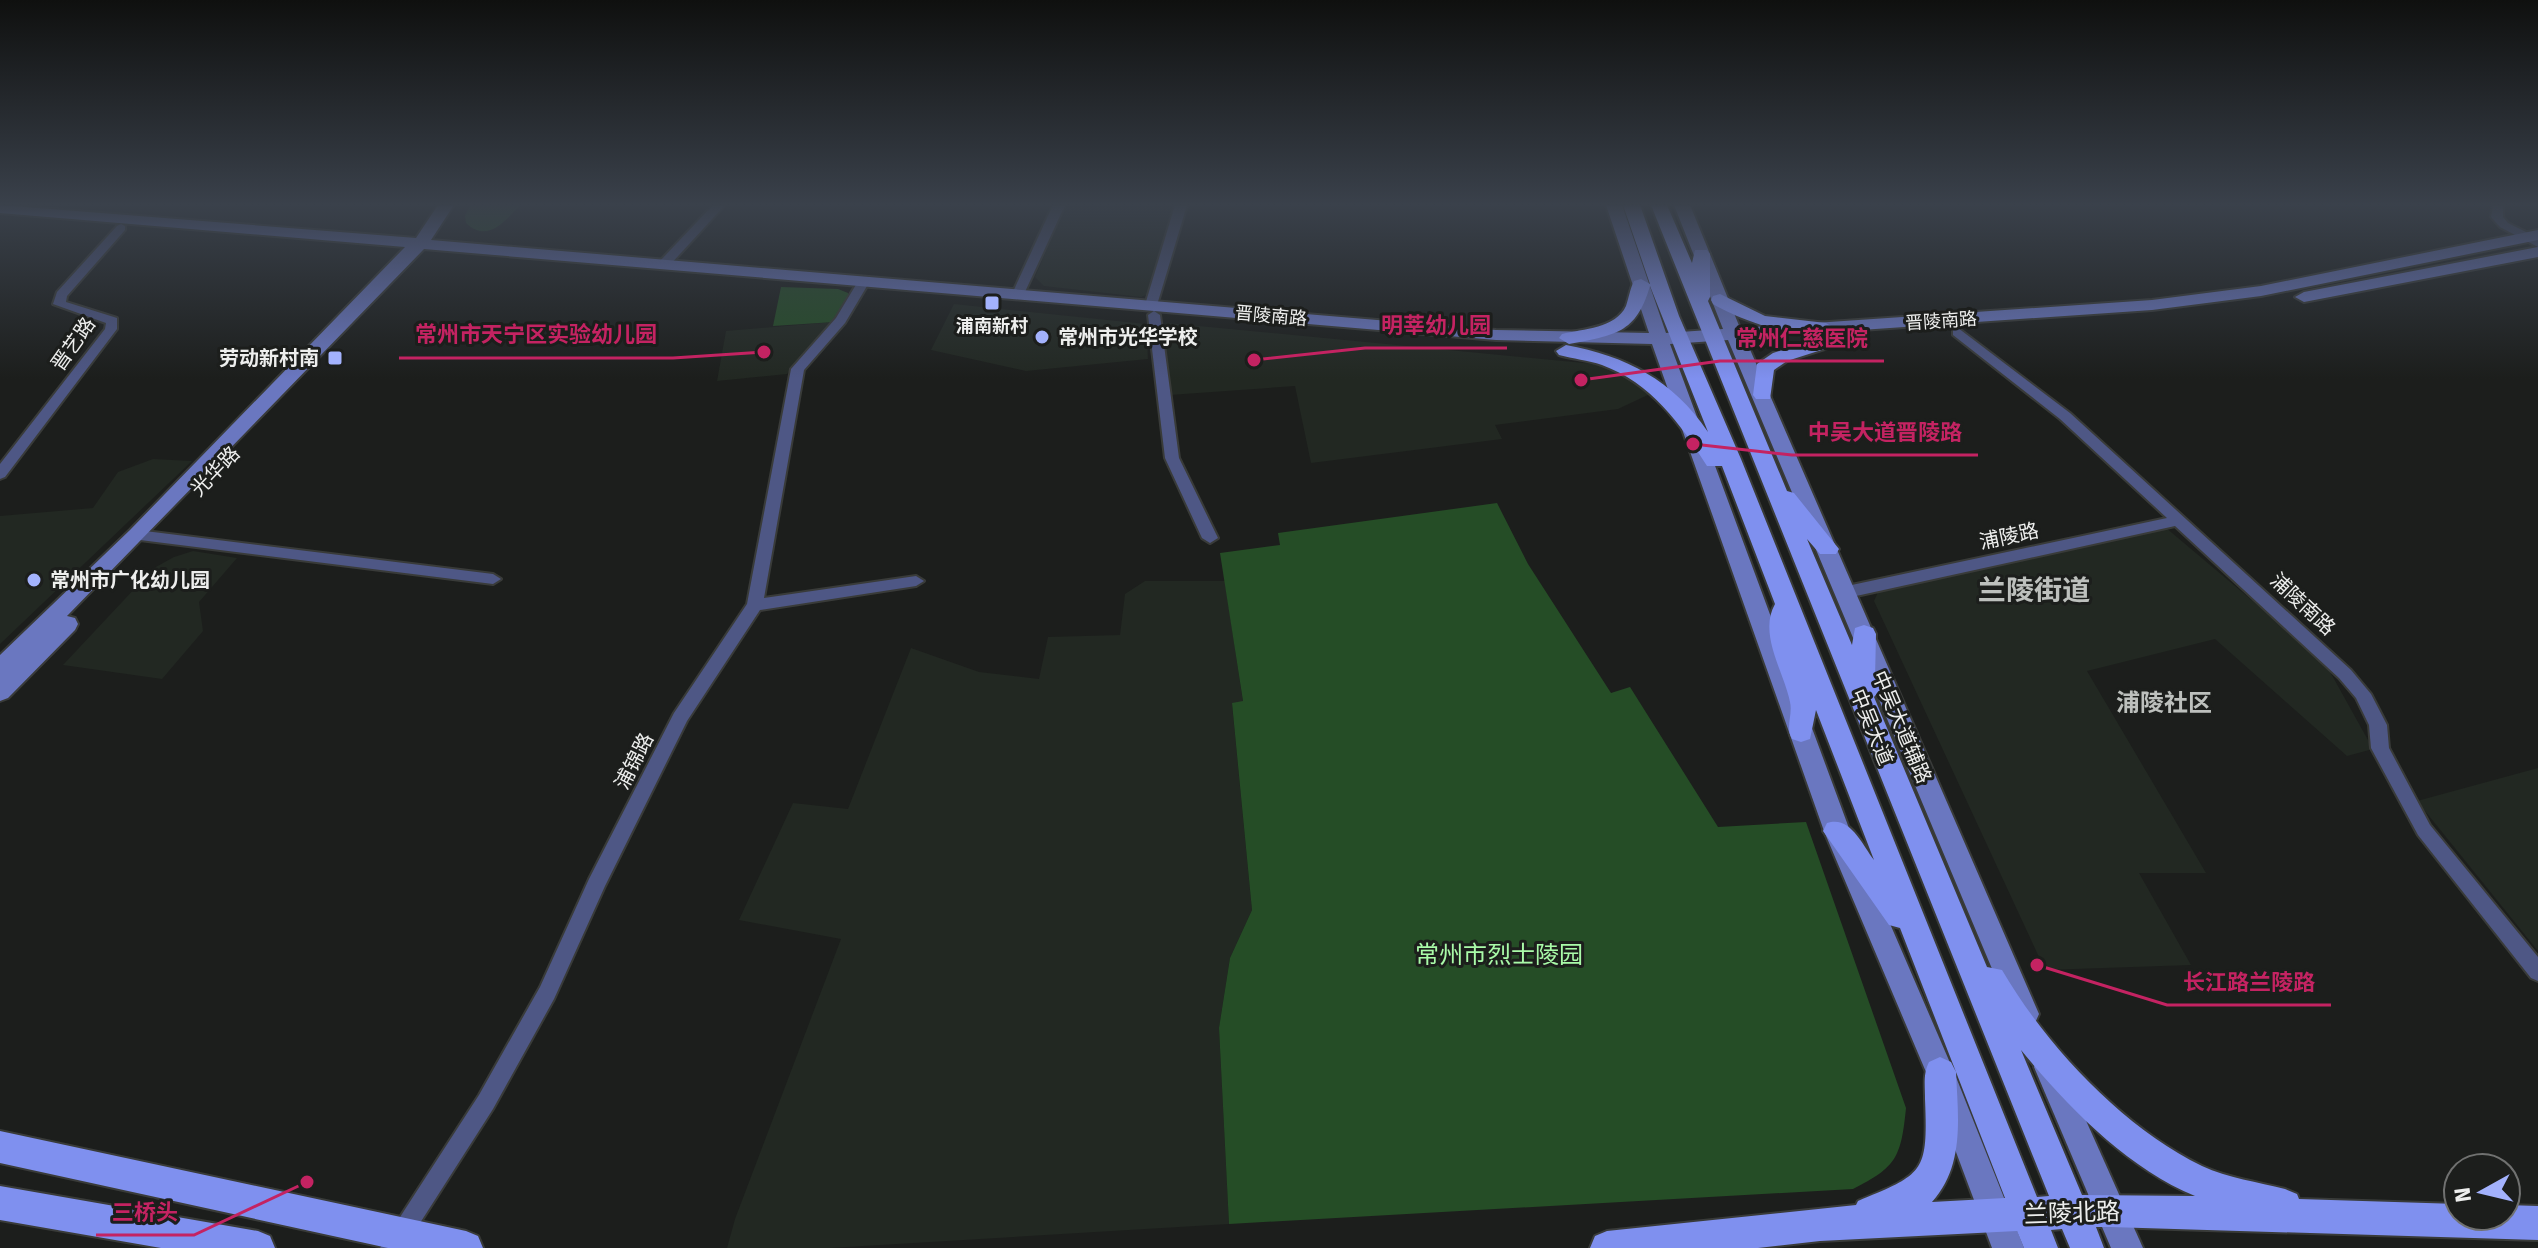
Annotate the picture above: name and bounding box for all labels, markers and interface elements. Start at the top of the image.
marker: 浦南新村 [983,294,1001,312]
street label: 晋陵南路 [1234,302,1308,330]
callout: 明莘幼儿园 [1365,302,1507,348]
street label: 晋陵南路 [1904,308,1978,334]
callout: 常州市天宁区实验幼儿园 [399,312,673,358]
text: 明莘幼儿园 [1381,312,1491,339]
street label: 晋艺路 [46,313,100,375]
place label: 浦南新村 [956,315,1028,337]
callout: 常州仁慈医院 [1720,315,1884,361]
text: 常州市天宁区实验幼儿园 [415,321,657,348]
place label: 常州市光华学校 [1058,325,1198,349]
text: 常州仁慈医院 [1736,325,1868,352]
marker: 常州市光华学校 [1033,328,1051,346]
place label: 劳动新村南 [219,346,319,370]
marker: 劳动新村南 [326,349,344,367]
callout: 中吴大道晋陵路 [1792,409,1978,455]
text: 中吴大道晋陵路 [1808,419,1962,446]
street label: 光华路 [186,441,244,501]
street label: 浦陵路 [1977,518,2041,554]
place label: 常州市广化幼儿园 [50,568,210,592]
street label: 浦陵南路 [2266,568,2340,640]
marker: 常州市广化幼儿园 [25,571,43,589]
district label: 兰陵街道 [1978,574,2090,607]
street label: 中吴大道辅路 [1868,667,1936,787]
street label: 中吴大道 [1846,685,1898,769]
district label: 浦陵社区 [2116,689,2212,717]
street label: 浦锦路 [610,729,658,793]
park label: 常州市烈士陵园 [1415,941,1583,969]
callout: 长江路兰陵路 [2167,959,2331,1005]
text: 长江路兰陵路 [2183,969,2315,996]
north arrow [2442,1152,2522,1232]
text: N [2448,1186,2477,1204]
callout: 三桥头 [96,1189,194,1235]
street label: 兰陵北路 [2024,1197,2120,1229]
text: 三桥头 [112,1199,178,1226]

